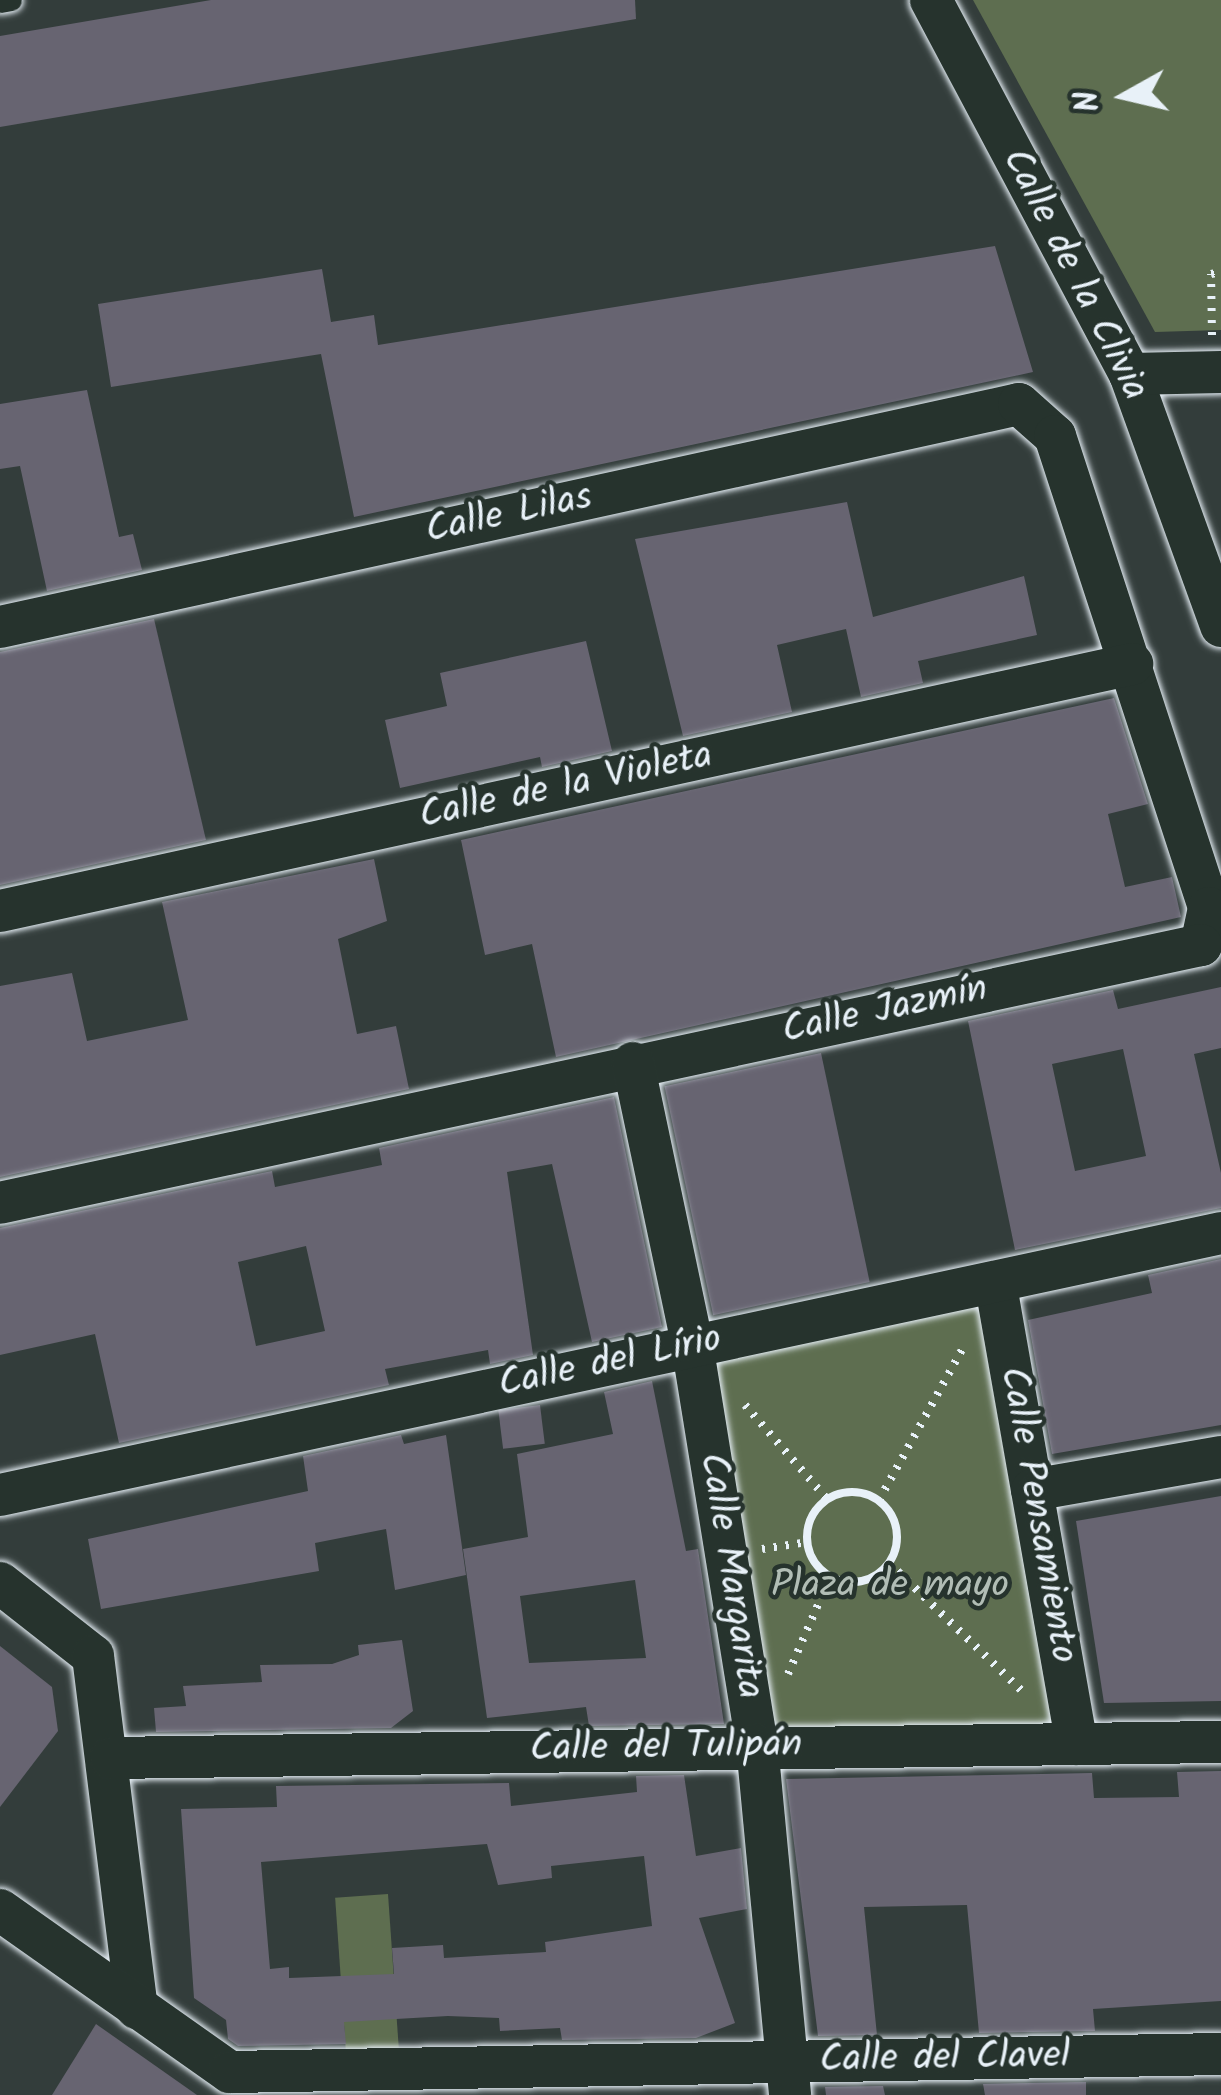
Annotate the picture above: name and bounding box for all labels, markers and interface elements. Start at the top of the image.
north arrow [1065,36,1185,156]
text: N [1061,87,1117,115]
street label: Calle de la Clivia [990,141,1158,409]
street label: Calle Lilas [421,475,597,555]
street label: Calle de la Violeta [415,733,717,841]
street label: Calle Jazmín [778,966,992,1056]
street label: Calle del Lírio [494,1317,726,1409]
street label: Calle Pensamiento [988,1363,1086,1667]
street label: Calle Margarita [687,1450,773,1702]
park label: Plaza de mayo [771,1563,1009,1609]
street label: Calle del Tulipán [529,1722,803,1774]
street label: Calle del Clavel [819,2033,1071,2085]

